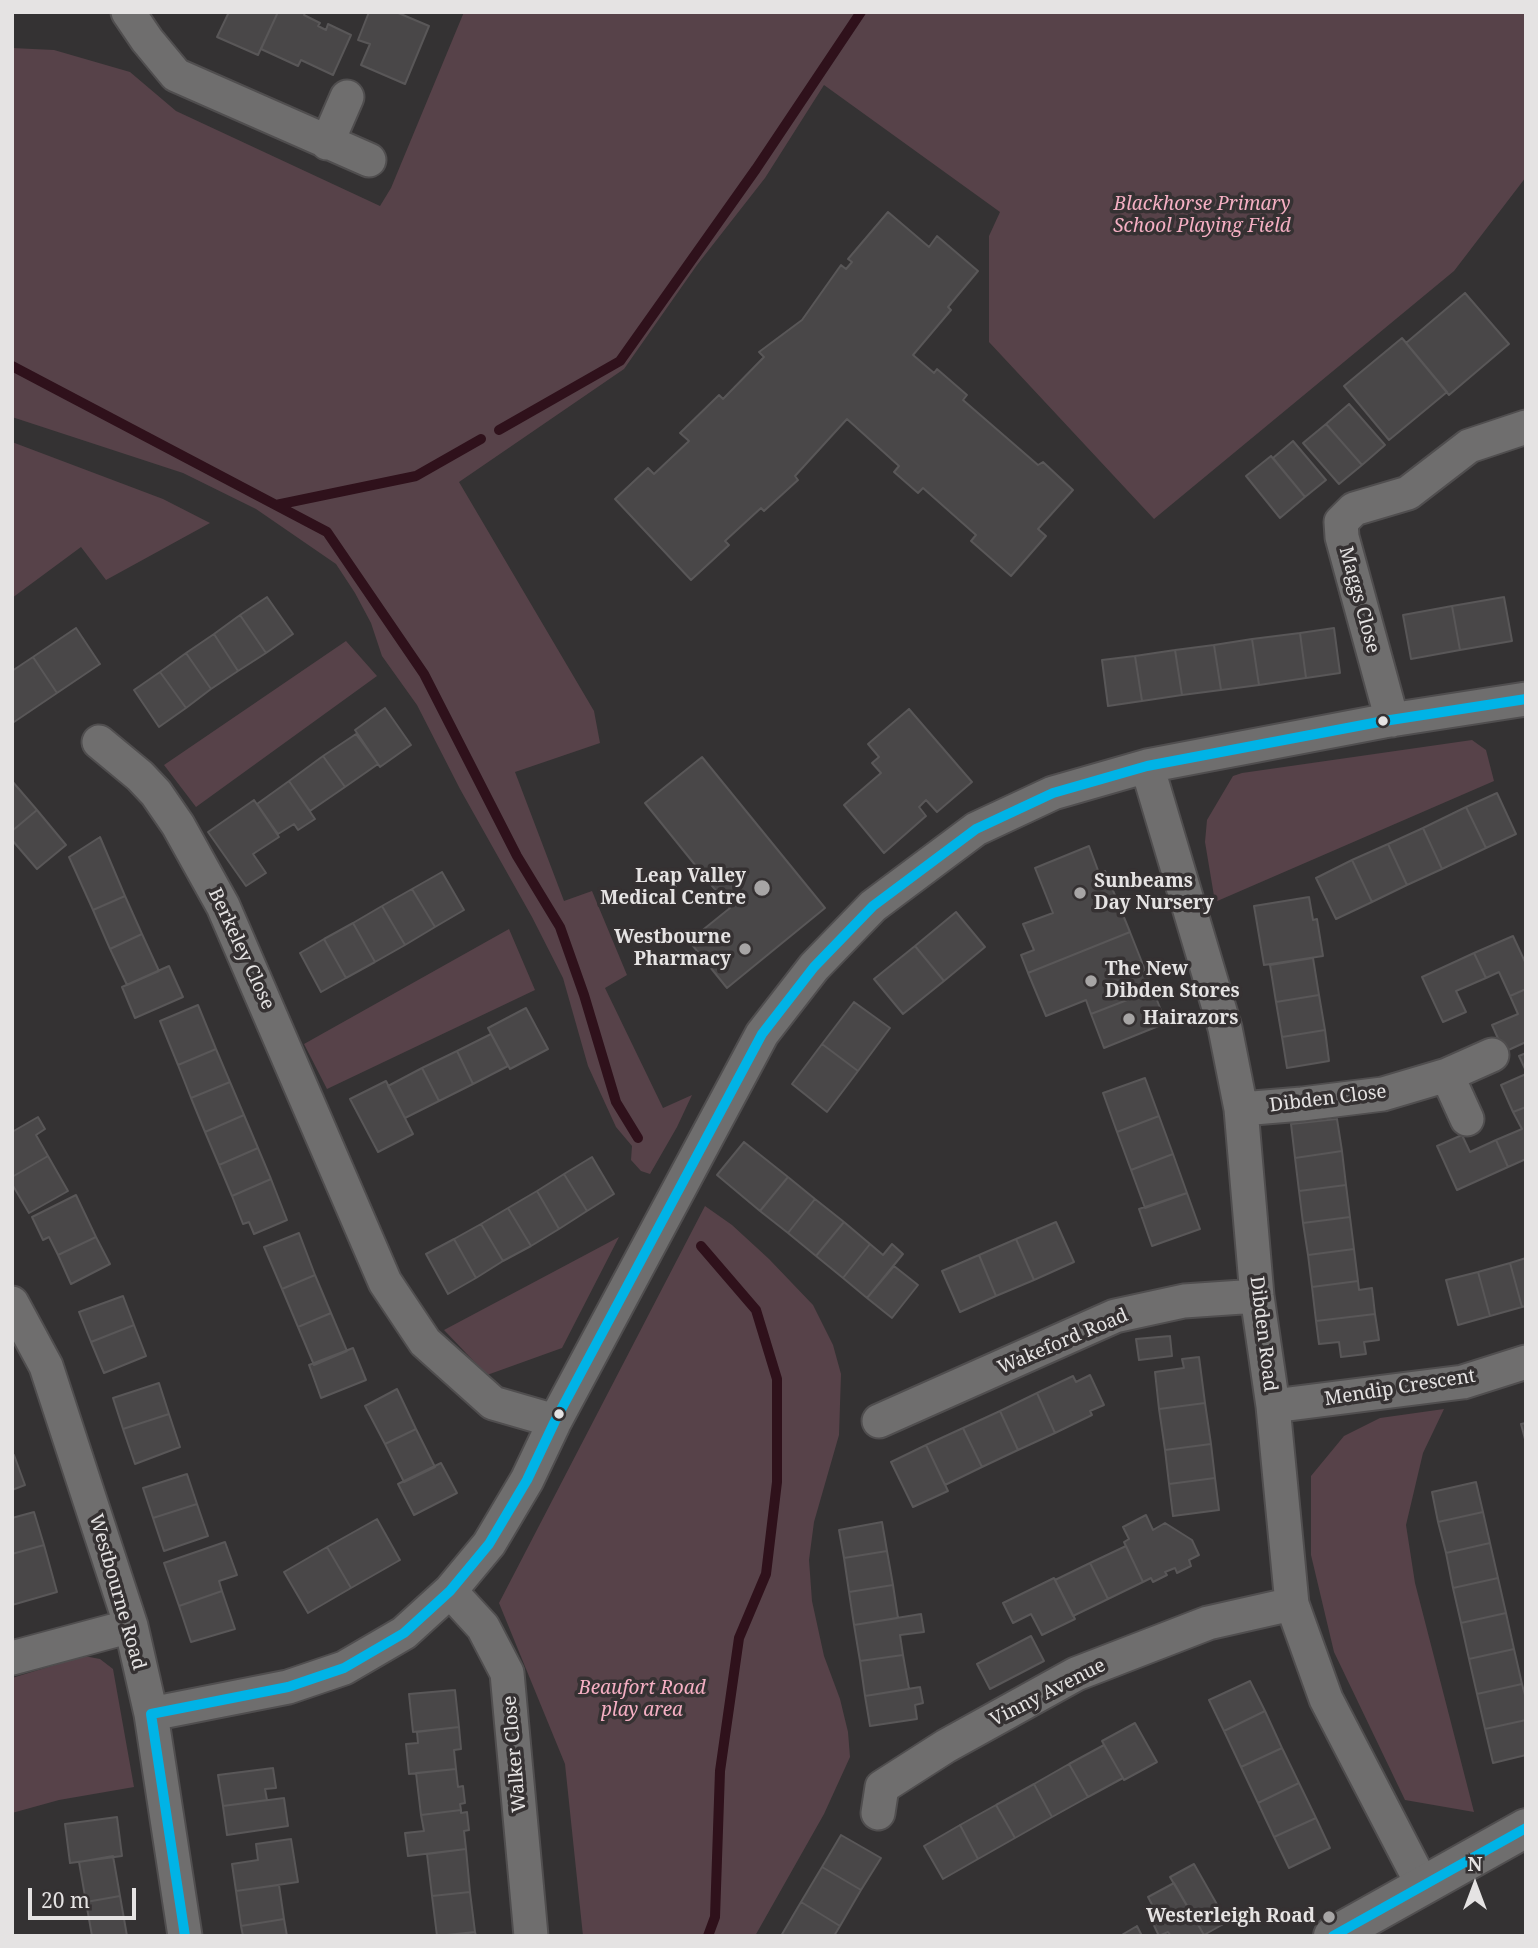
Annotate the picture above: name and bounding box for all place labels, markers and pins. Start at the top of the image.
unlabelled marker [1376,714,1390,728]
place label: Leap Valley Medical Centre [600,866,746,910]
place label: Sunbeams Day Nursery [1094,871,1214,915]
marker: Leap Valley Medical Centre [752,878,772,898]
marker: Sunbeams Day Nursery [1072,885,1088,901]
place label: Westbourne Pharmacy [614,927,731,971]
marker: Westbourne Pharmacy [737,941,753,957]
place label: The New Dibden Stores [1105,959,1240,1003]
marker: The New Dibden Stores [1083,973,1099,989]
place label: Hairazors [1143,1008,1238,1030]
marker: Hairazors [1121,1011,1137,1027]
unlabelled marker [552,1407,566,1421]
place label: Westerleigh Road [1146,1906,1315,1928]
marker: Westerleigh Road [1321,1909,1337,1925]

